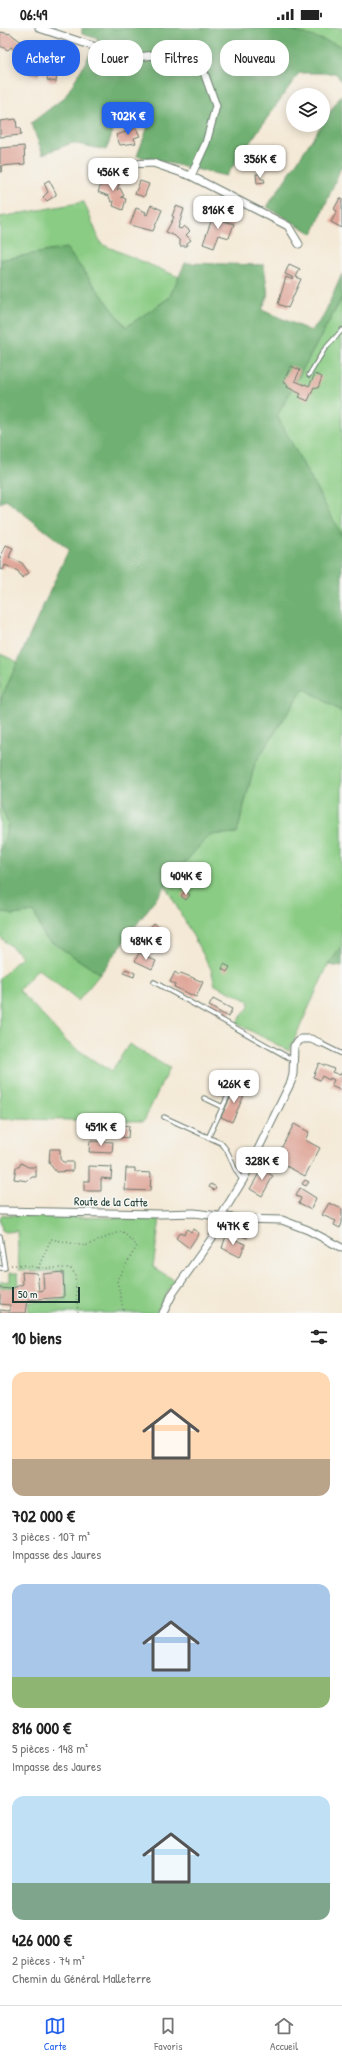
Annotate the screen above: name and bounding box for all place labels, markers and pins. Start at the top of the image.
pin: 702K € [95,102,161,136]
pin: 356K € [227,145,293,179]
pin: 456K € [80,158,146,192]
pin: 816K € [185,196,251,230]
pin: 404K € [153,862,219,896]
pin: 484K € [113,927,179,961]
pin: 426K € [201,1070,267,1104]
pin: 451K € [68,1113,134,1147]
pin: 328K € [229,1147,295,1181]
pin: 447K € [200,1212,266,1246]

